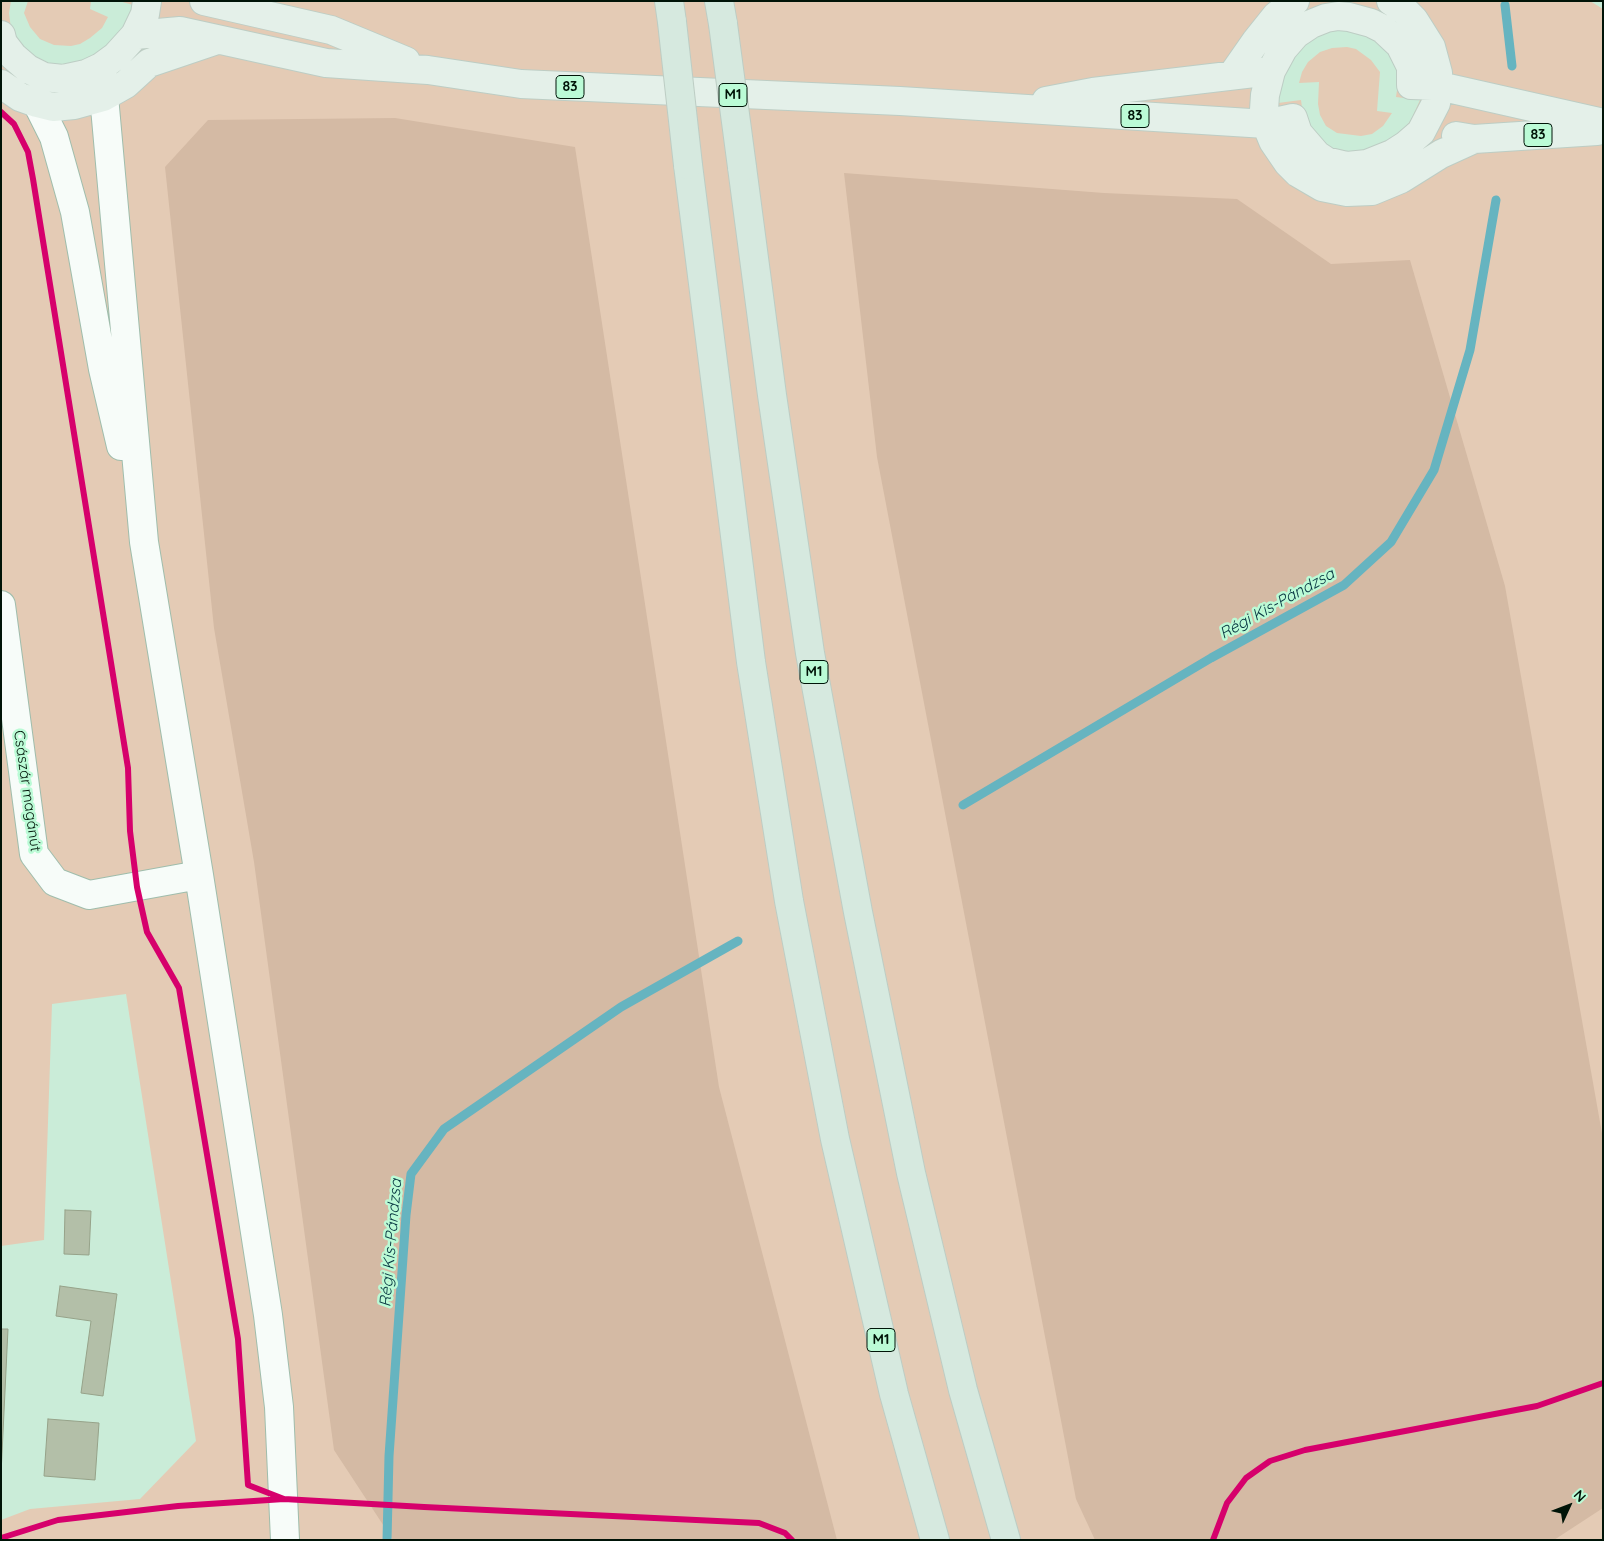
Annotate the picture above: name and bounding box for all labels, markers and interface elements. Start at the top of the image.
road number: 83 [556,75,584,98]
road number: M1 [719,84,747,106]
road number: 83 [1121,104,1149,128]
road number: 83 [1524,124,1552,146]
water label: Régi Kis-Pándzsa [1216,564,1338,644]
road number: M1 [800,660,828,684]
street label: Császár magánút [10,729,44,853]
water label: Régi Kis-Pándzsa [376,1178,406,1308]
road number: M1 [867,1328,895,1352]
north arrow [1544,1481,1594,1531]
text: N [1570,1486,1590,1506]

